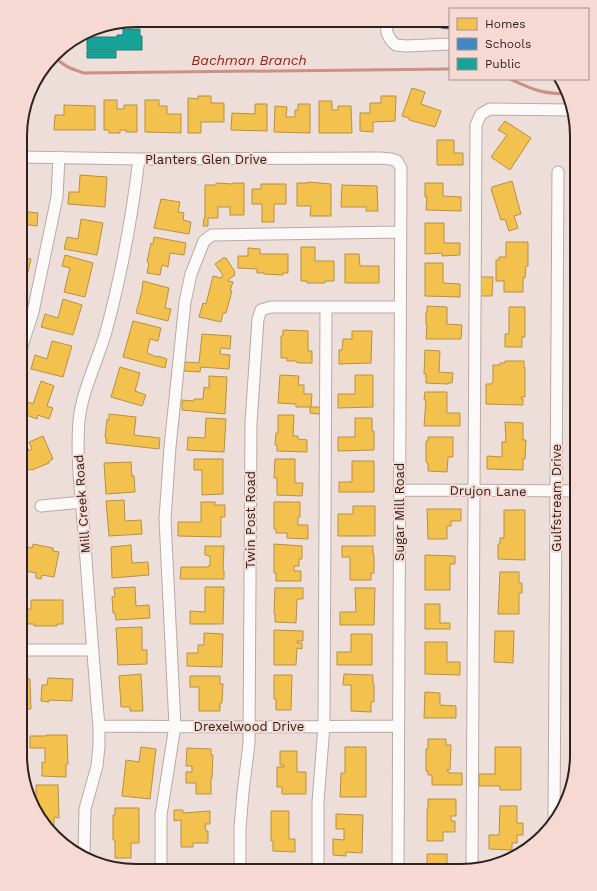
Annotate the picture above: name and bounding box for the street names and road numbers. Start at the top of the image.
street label: Planters Glen Drive [145,152,267,167]
street label: Gulfstream Drive [549,444,564,552]
street label: Mill Creek Road [71,454,93,554]
street label: Sugar Mill Road [392,463,407,561]
street label: Twin Post Road [243,471,258,569]
street label: Drujon Lane [449,483,527,499]
street label: Drexelwood Drive [194,719,304,734]

